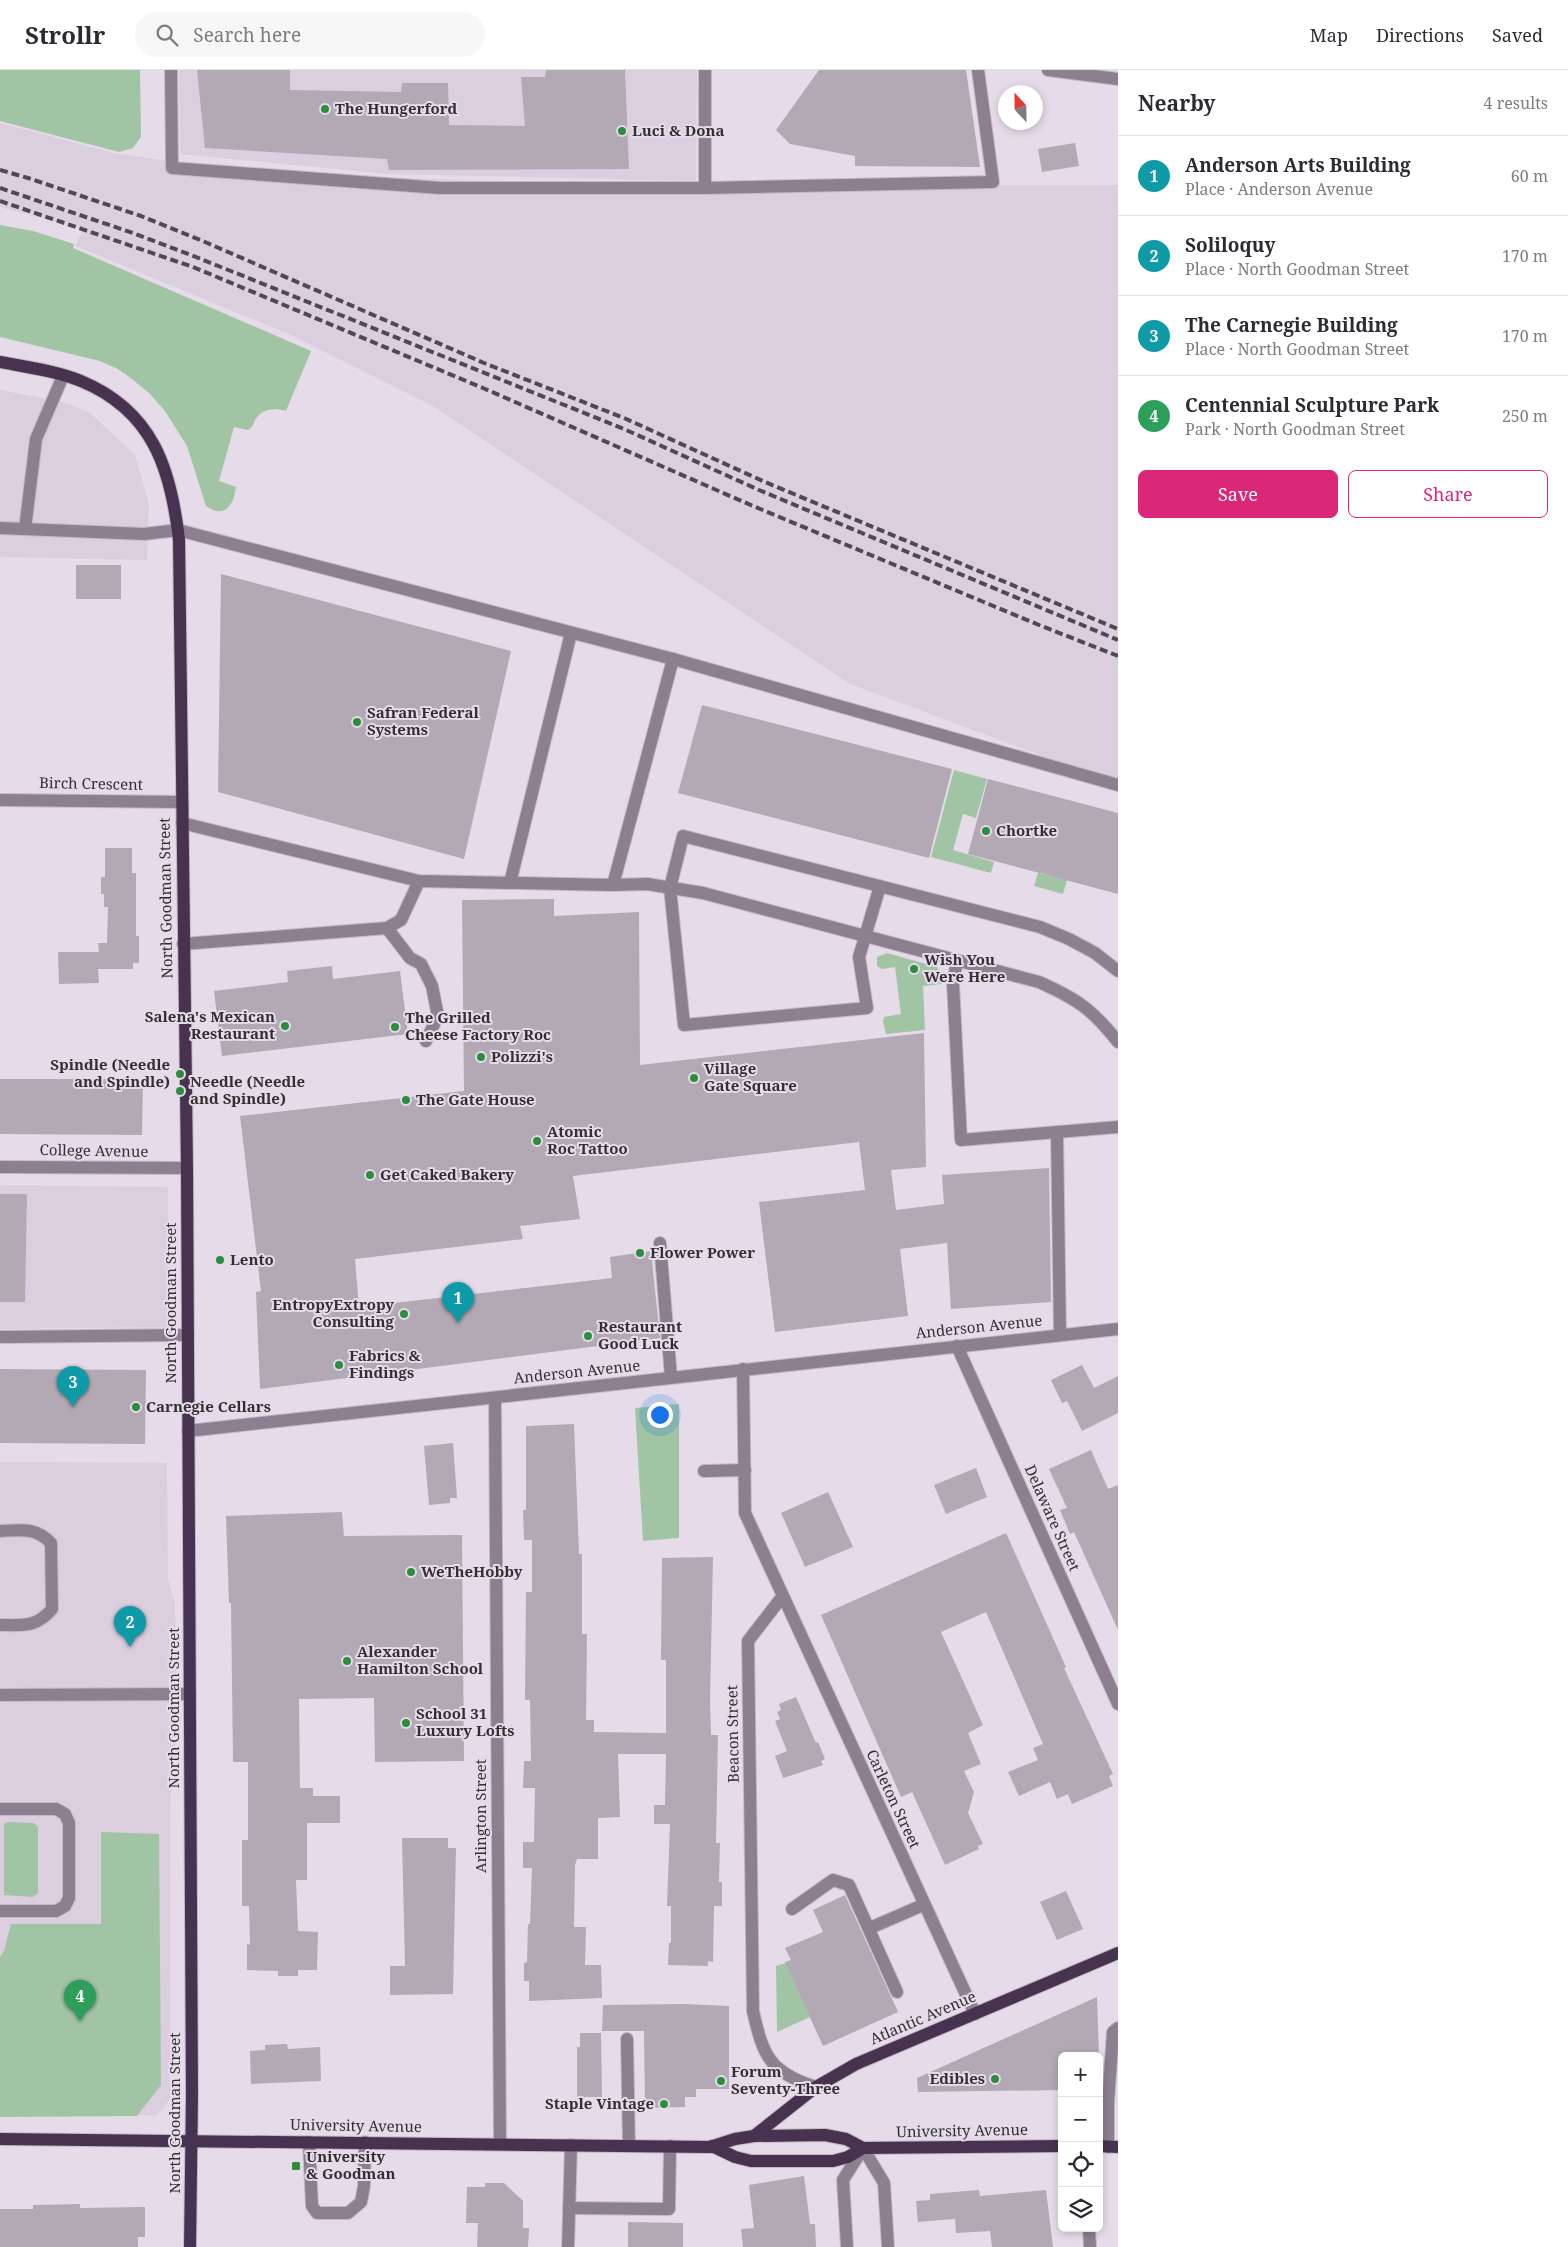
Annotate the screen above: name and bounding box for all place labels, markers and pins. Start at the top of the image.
place label: The Hungerford [335,98,458,118]
marker: The Hungerford [319,103,331,115]
place label: Luci & Dona [632,120,725,140]
marker: Luci & Dona [616,125,628,137]
place label: Safran Federal Systems [367,702,479,739]
marker: Safran Federal Systems [351,716,363,728]
place label: Chortke [996,820,1057,840]
marker: Chortke [980,825,992,837]
place label: Wish You Were Here [924,949,1005,986]
marker: Wish You Were Here [908,963,920,975]
place label: Salena's Mexican Restaurant [145,1006,275,1043]
place label: The Grilled Cheese Factory Roc [405,1007,551,1044]
marker: Salena's Mexican Restaurant [279,1020,291,1032]
marker: The Grilled Cheese Factory Roc [389,1021,401,1033]
place label: Polizzi's [491,1046,553,1066]
marker: Polizzi's [475,1051,487,1063]
place label: Spindle (Needle and Spindle) [50,1054,170,1091]
place label: Village Gate Square [704,1058,797,1095]
marker: Spindle (Needle and Spindle) [174,1068,186,1080]
place label: Needle (Needle and Spindle) [190,1071,305,1108]
marker: Village Gate Square [688,1072,700,1084]
marker: Needle (Needle and Spindle) [174,1085,186,1097]
place label: The Gate House [416,1089,535,1109]
marker: The Gate House [400,1094,412,1106]
place label: Atomic Roc Tattoo [547,1121,628,1158]
marker: Atomic Roc Tattoo [531,1135,543,1147]
place label: Get Caked Bakery [380,1164,514,1184]
marker: Get Caked Bakery [364,1169,376,1181]
place label: Flower Power [650,1242,755,1262]
marker: Flower Power [634,1247,646,1259]
place label: Lento [230,1249,274,1269]
marker: Lento [214,1254,226,1266]
pin: 1 [442,1282,474,1323]
place label: EntropyExtropy Consulting [272,1294,395,1331]
marker: EntropyExtropy Consulting [398,1308,410,1320]
place label: Restaurant Good Luck [598,1316,682,1353]
marker: Restaurant Good Luck [582,1330,594,1342]
place label: Fabrics & Findings [349,1345,421,1382]
marker: Fabrics & Findings [333,1359,345,1371]
pin: 3 [57,1366,89,1407]
place label: Carnegie Cellars [146,1396,271,1416]
marker: Carnegie Cellars [130,1401,142,1413]
place label: WeTheHobby [421,1561,523,1581]
marker: WeTheHobby [405,1566,417,1578]
pin: 2 [114,1606,146,1647]
place label: Alexander Hamilton School [357,1641,484,1678]
marker: Alexander Hamilton School [341,1655,353,1667]
place label: School 31 Luxury Lofts [416,1703,514,1740]
marker: School 31 Luxury Lofts [400,1717,412,1729]
pin: 4 [64,1980,96,2021]
place label: Forum Seventy-Three [731,2061,840,2098]
place label: Edibles [929,2068,985,2088]
marker: Edibles [989,2073,1001,2085]
marker: Forum Seventy-Three [715,2075,727,2087]
place label: Staple Vintage [545,2093,654,2113]
marker: Staple Vintage [658,2098,670,2110]
place label: University & Goodman [306,2146,395,2183]
marker: University & Goodman [290,2160,302,2172]

